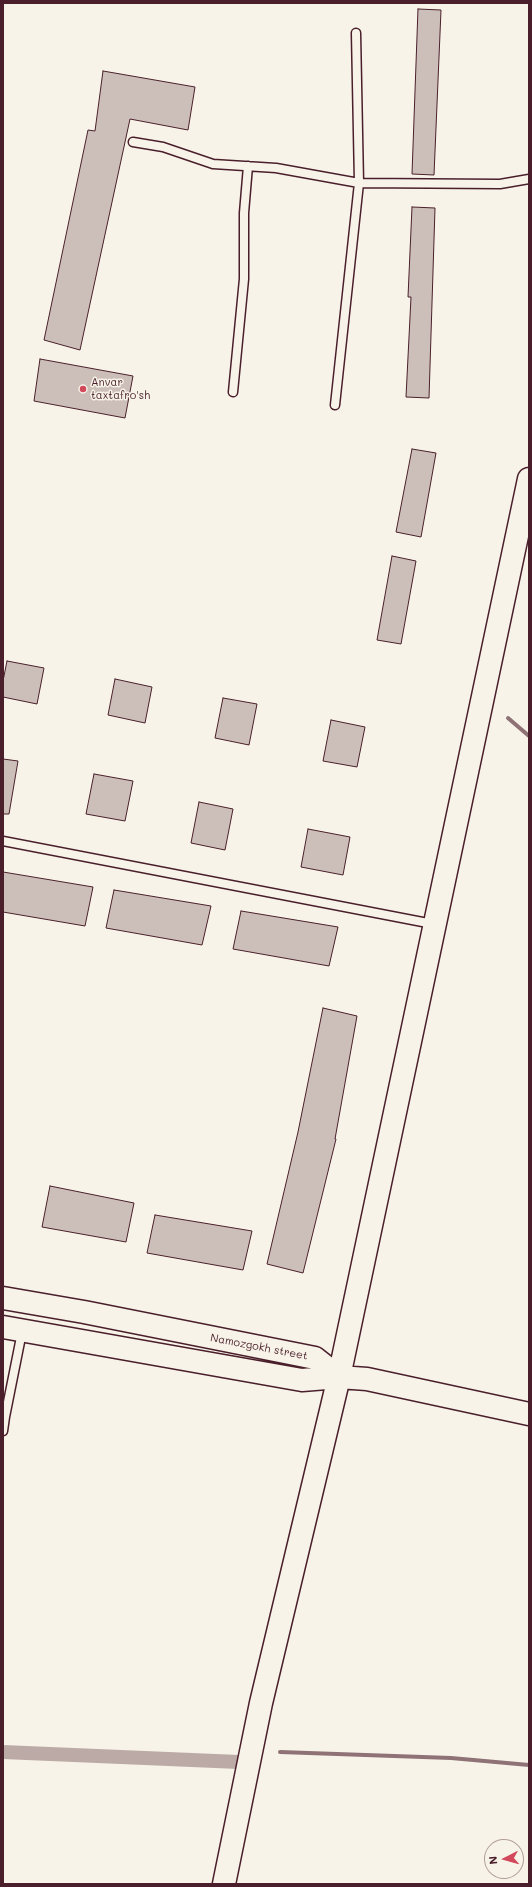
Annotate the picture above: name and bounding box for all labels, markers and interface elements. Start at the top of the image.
place label: Anvar taxtafro'sh [91,376,150,402]
marker: Anvar taxtafro'sh [78,384,88,394]
street label: Namozgokh street [209,1331,309,1363]
north arrow [484,1839,524,1879]
text: N [485,1855,500,1865]

